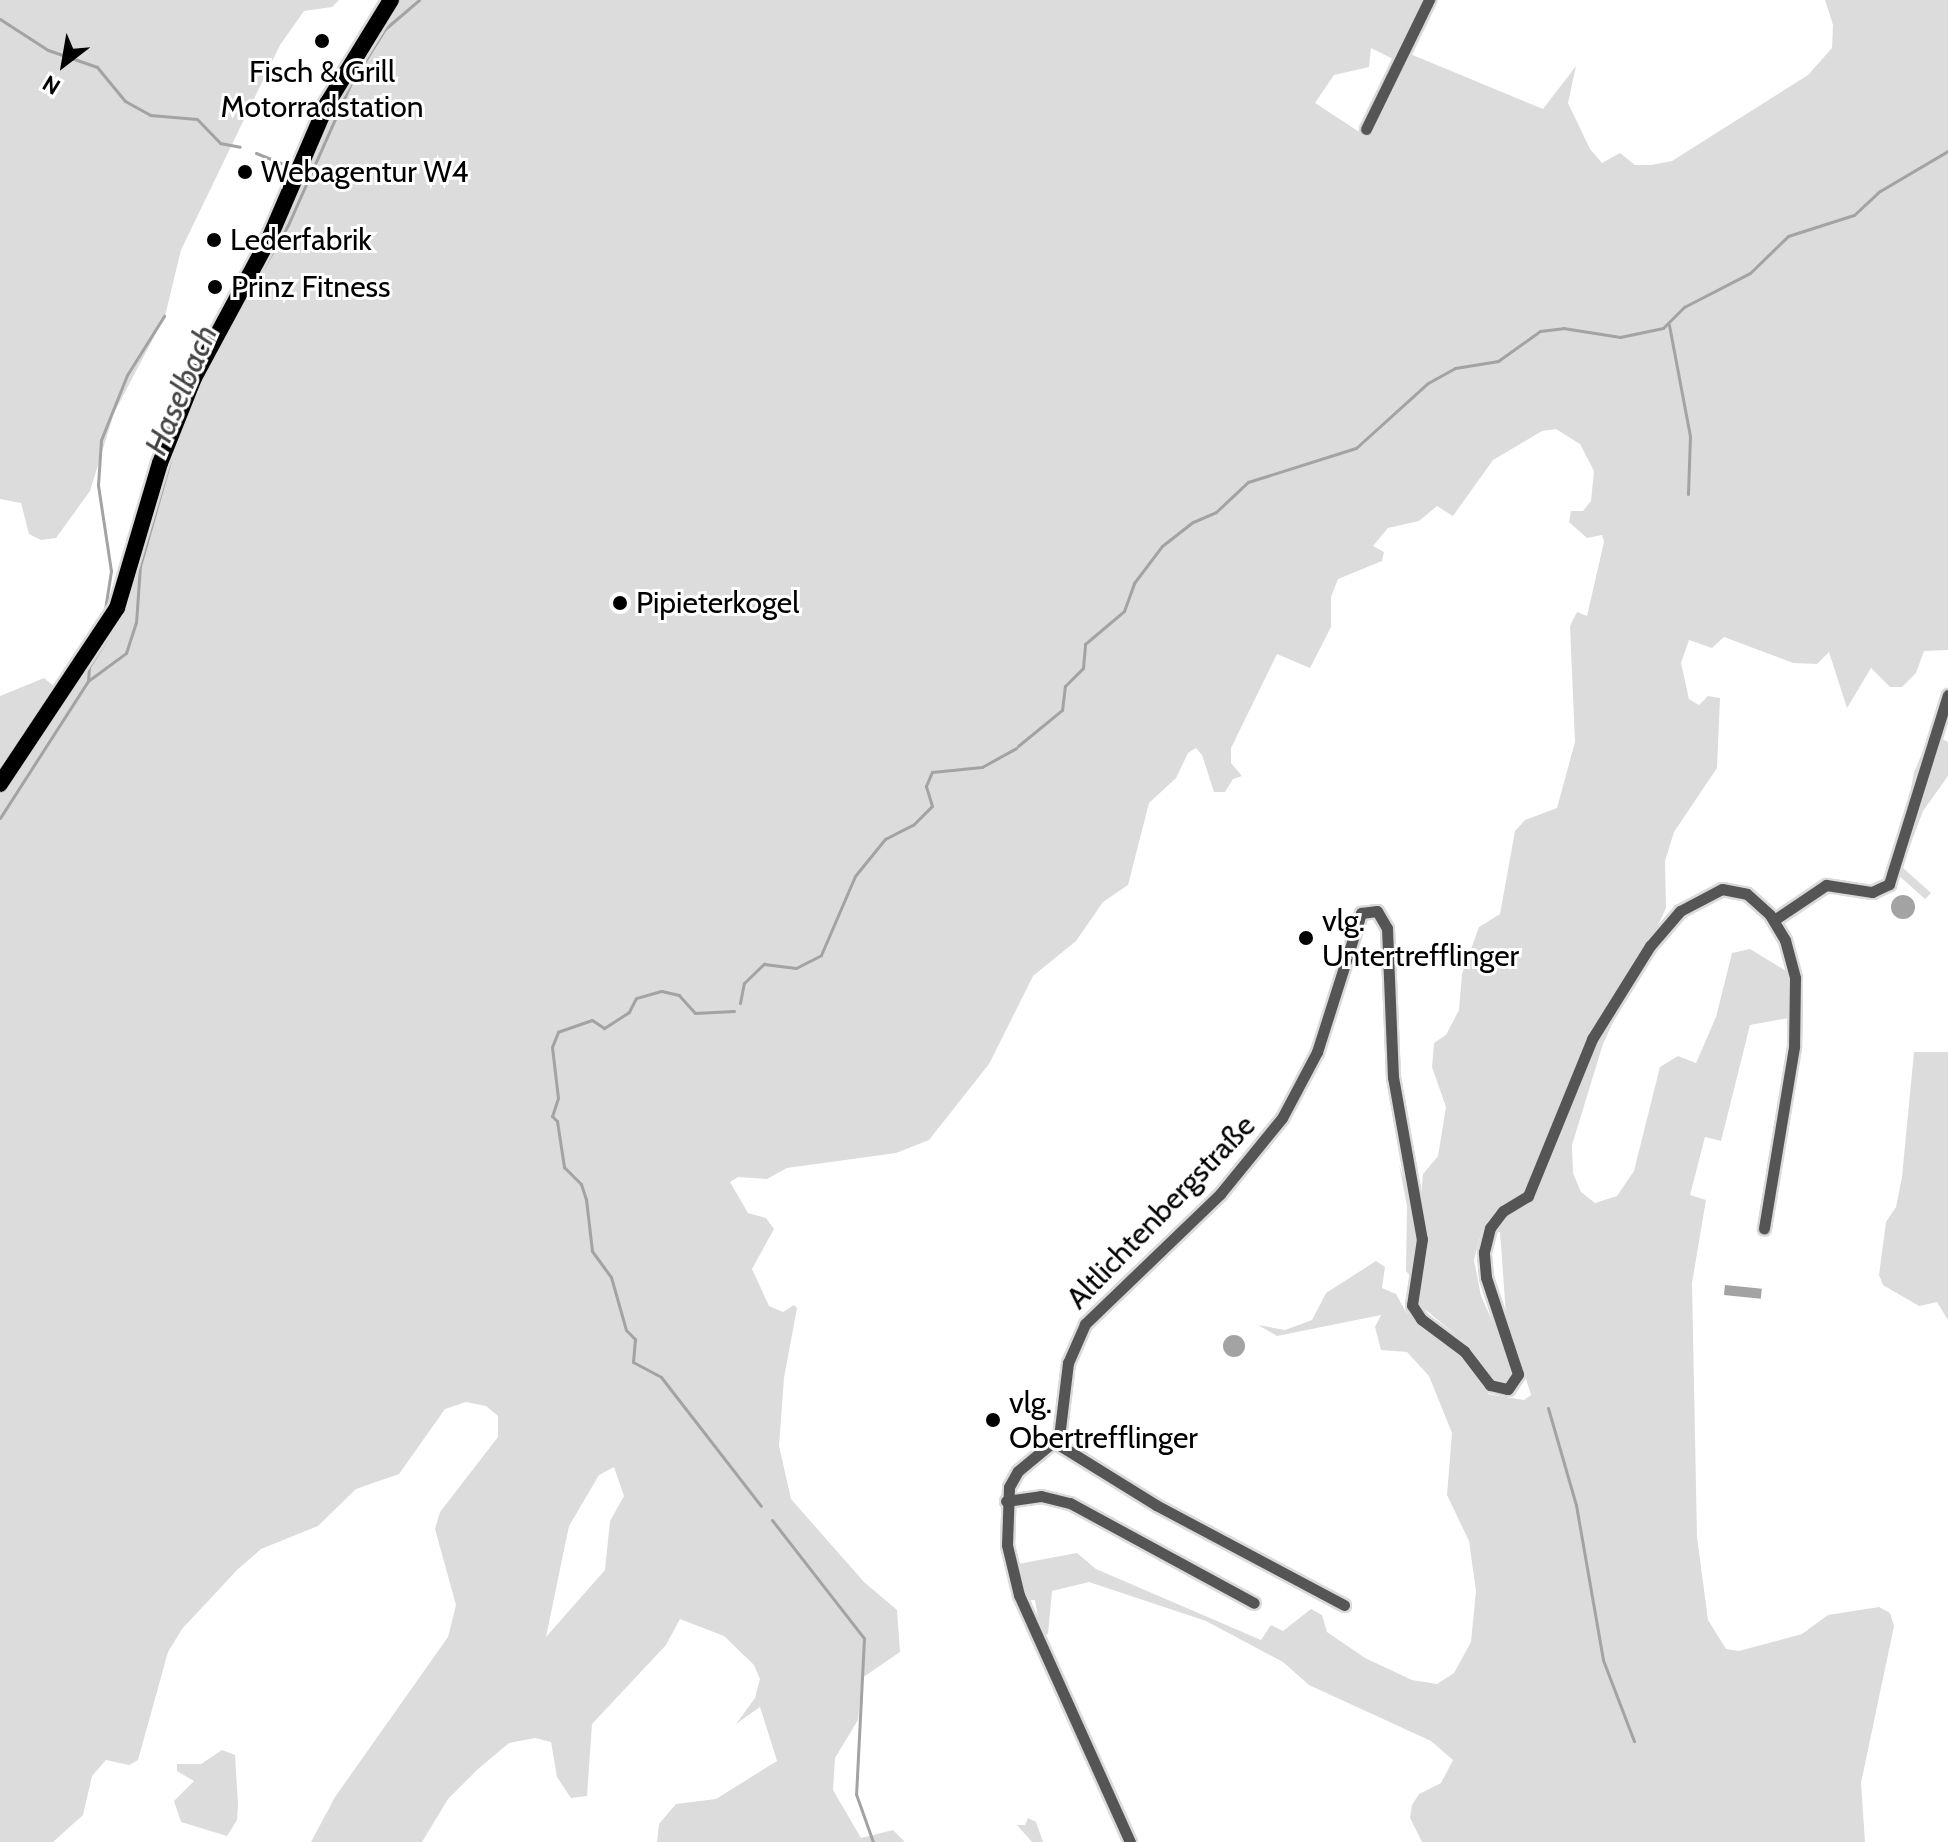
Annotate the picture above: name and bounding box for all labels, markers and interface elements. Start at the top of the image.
north arrow [24,24,104,104]
marker: Fisch & Grill Motorradstation [313,32,331,50]
place label: Fisch & Grill Motorradstation [221,54,423,124]
text: N [38,69,65,101]
place label: Webagentur W4 [261,154,469,190]
marker: Webagentur W4 [236,163,254,181]
place label: Lederfabrik [230,222,372,258]
marker: Lederfabrik [205,231,223,249]
place label: Prinz Fitness [231,269,390,305]
marker: Prinz Fitness [206,278,224,296]
water label: Haselbach [137,319,225,461]
place label: Pipieterkogel [636,585,799,621]
marker: Pipieterkogel [611,594,629,612]
place label: vlg. Untertrefflinger [1322,903,1519,974]
marker: vlg. Untertrefflinger [1297,929,1315,947]
street label: Altlichtenbergstraße [1059,1108,1263,1316]
place label: vlg. Obertrefflinger [1009,1385,1198,1456]
marker: vlg. Obertrefflinger [984,1411,1002,1429]

